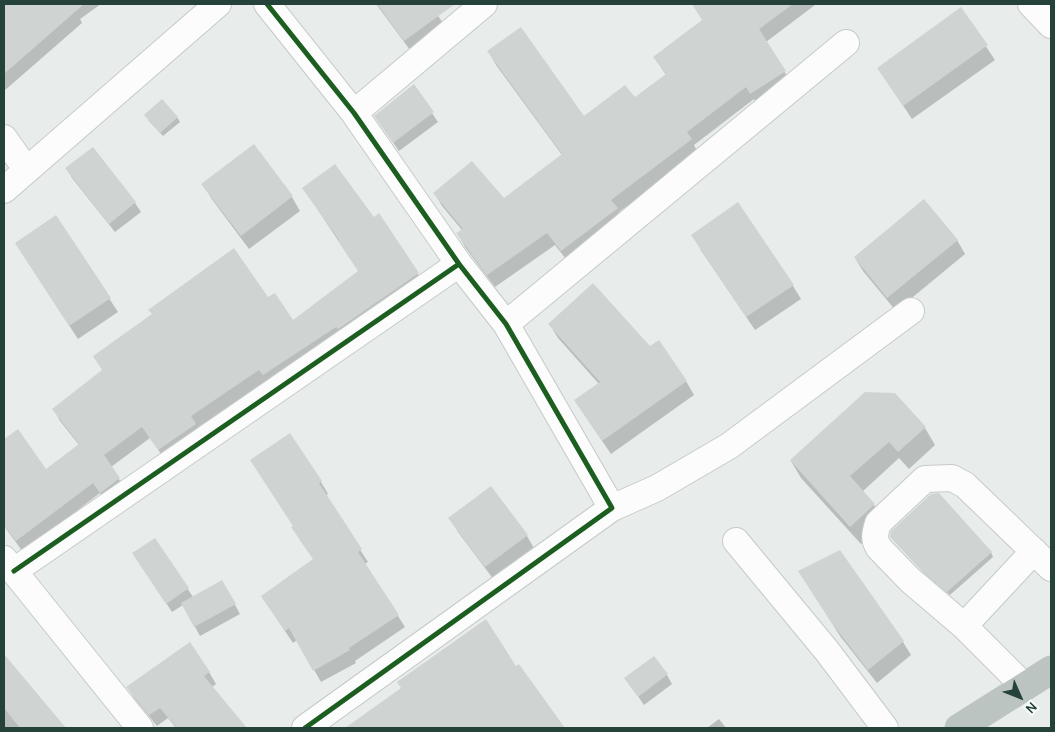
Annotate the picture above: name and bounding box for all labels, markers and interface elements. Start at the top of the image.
north arrow [995,672,1045,722]
text: N [1022,698,1041,717]

